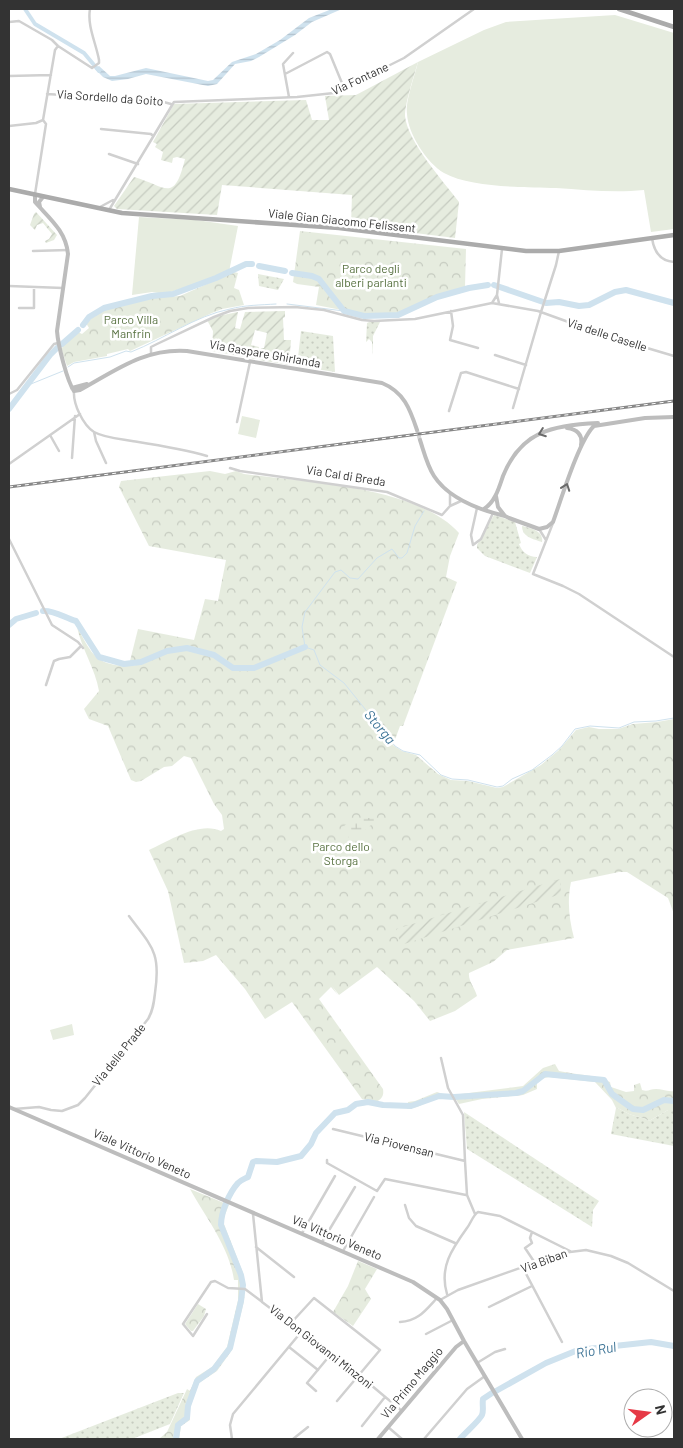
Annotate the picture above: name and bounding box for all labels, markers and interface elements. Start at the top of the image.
street label: Via Fontane [329,59,390,97]
street label: Via Sordello da Goito [56,86,164,108]
street label: Viale Gian Giacomo Felissent [268,205,417,235]
park label: Parco degli alberi parlanti [335,261,407,289]
park label: Parco Villa Manfrin [104,312,158,340]
street label: Via delle Caselle [566,315,649,354]
street label: Via Gaspare Ghirlanda [208,336,322,370]
one-way arrow [539,427,547,437]
street label: Via Cal di Breda [306,462,387,488]
one-way arrow [560,483,570,492]
water label: Storga [361,706,400,747]
park label: Parco dello Storga [312,839,370,867]
street label: Via delle Prade [89,1020,148,1088]
street label: Viale Vittorio Veneto [91,1125,194,1181]
street label: Via Piovensan [363,1129,436,1160]
street label: Via Vittorio Veneto [290,1212,385,1262]
street label: Via Biban [519,1245,569,1275]
street label: Via Don Giovanni Minzoni [267,1301,376,1391]
water label: Rio Rul [574,1338,617,1361]
street label: Via Primo Maggio [377,1344,445,1421]
north arrow [623,1388,673,1438]
text: N [652,1403,670,1416]

